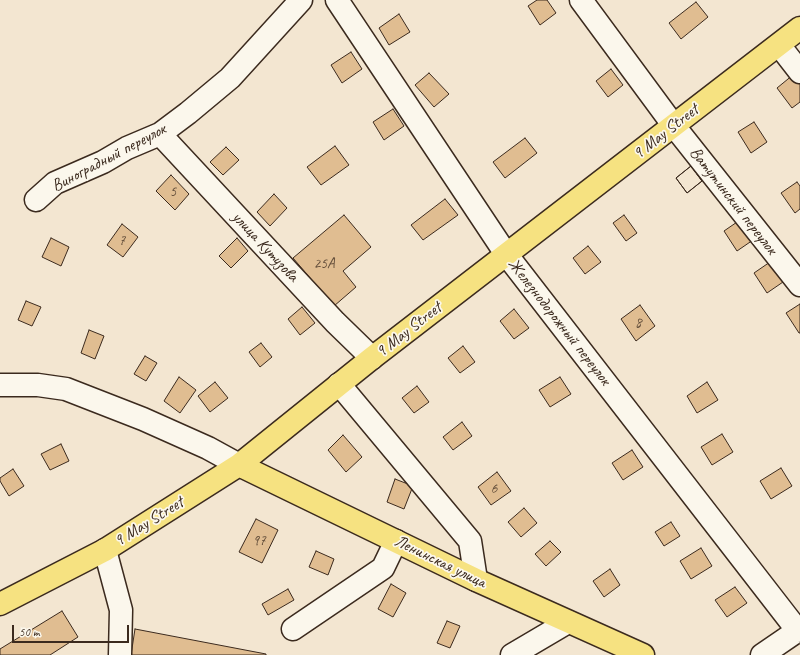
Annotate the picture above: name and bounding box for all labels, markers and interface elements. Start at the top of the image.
street label: 9 May Street [629,100,703,164]
street label: Виноградный переулок [48,119,170,197]
street label: Ватутинский переулок [685,143,781,259]
house number: 5 [170,183,176,201]
street label: улица Кутузова [227,208,303,286]
house number: 7 [119,232,125,250]
street label: Железнодорожный переулок [503,254,615,390]
house number: 25А [313,255,335,273]
street label: 9 May Street [372,298,446,362]
house number: 8 [635,314,641,332]
house number: 6 [491,480,497,498]
street label: 9 May Street [111,493,187,551]
street label: Ленинская улица [391,531,489,593]
house number: 97 [252,532,266,550]
scale bar [14,617,131,643]
text: 50 m [19,624,39,640]

